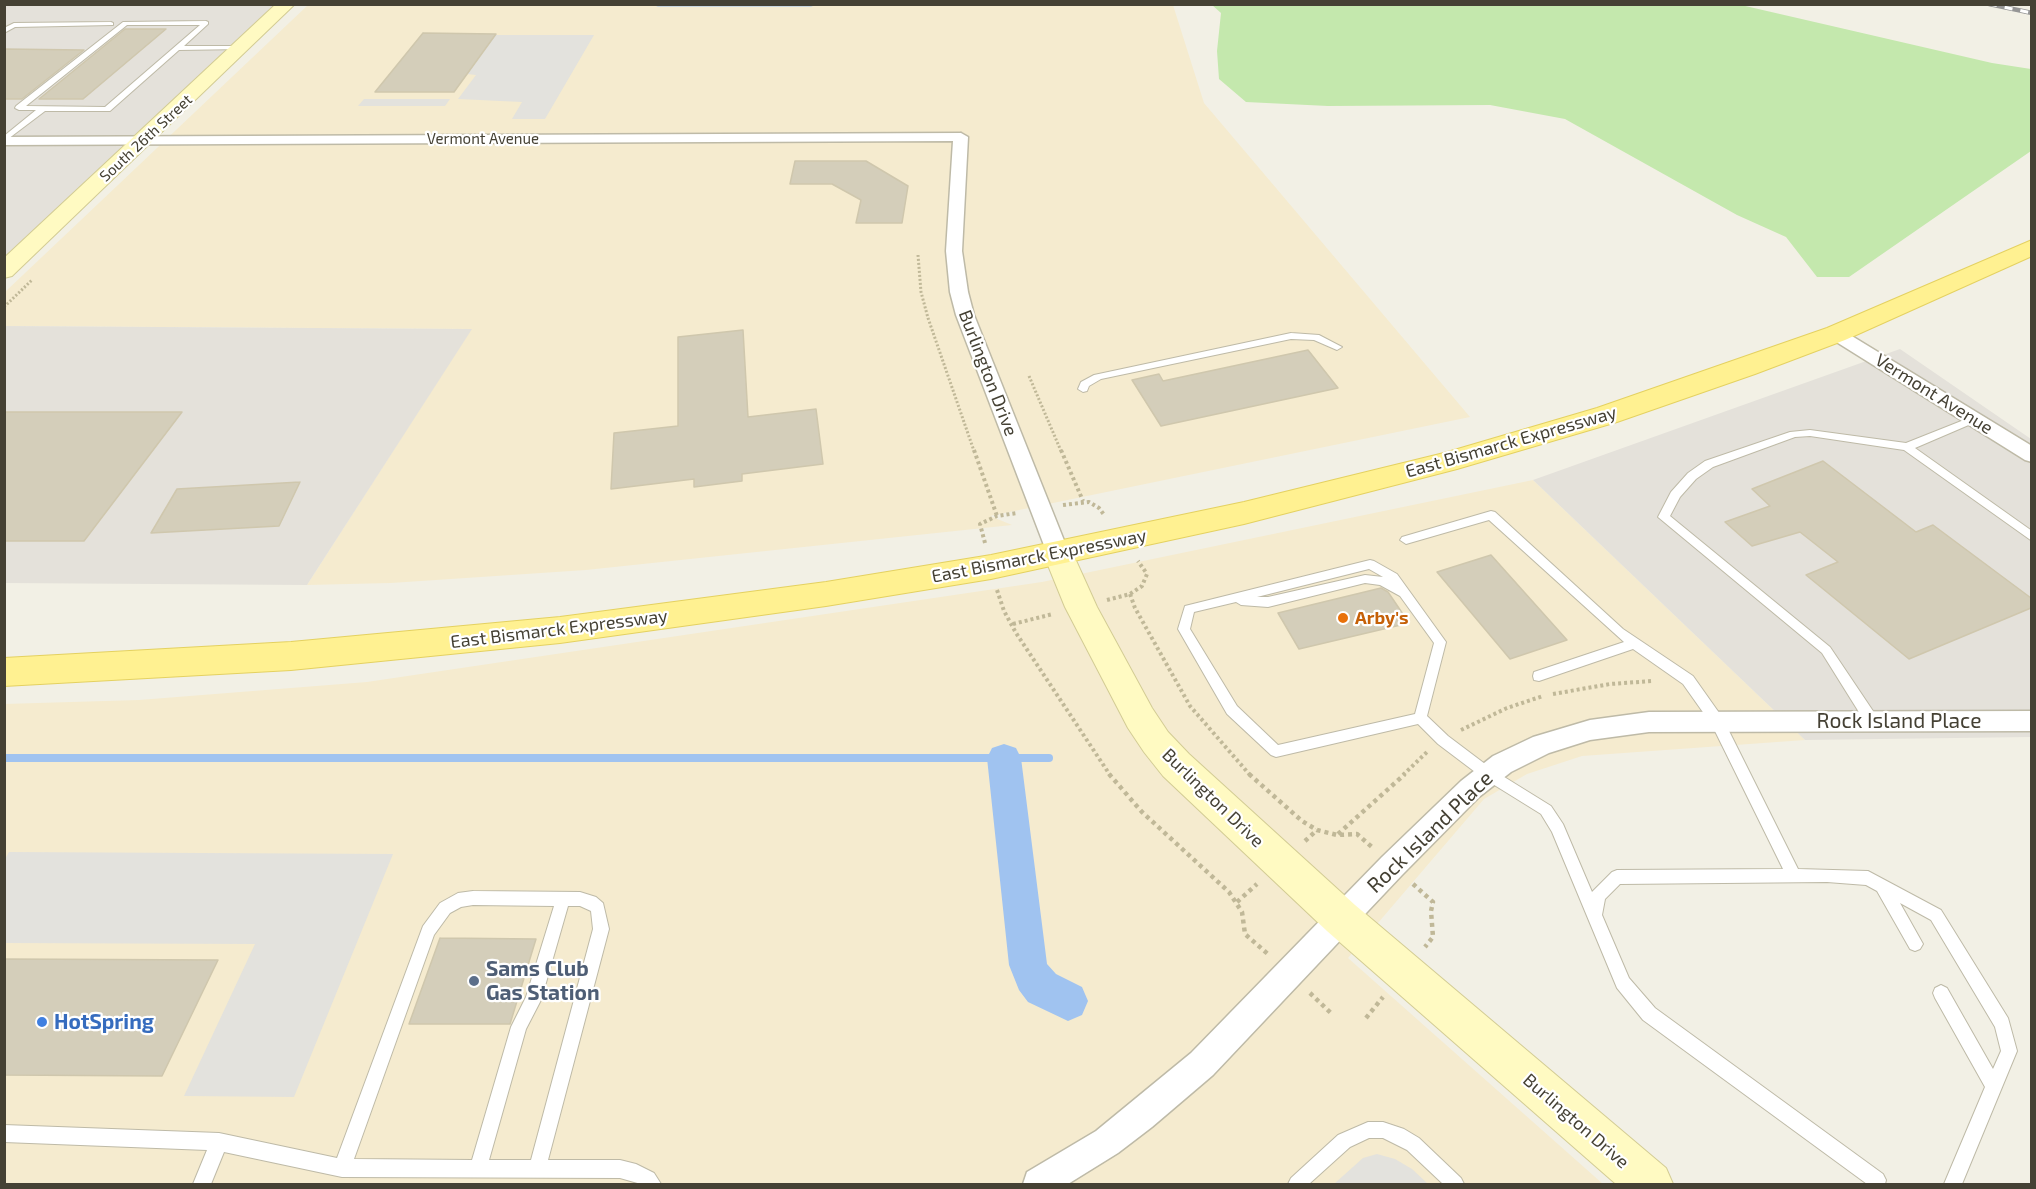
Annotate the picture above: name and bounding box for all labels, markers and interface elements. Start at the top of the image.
street label: South 26th Street [96,91,196,185]
street label: Vermont Avenue [427,130,539,148]
street label: Burlington Drive [954,307,1022,439]
street label: Vermont Avenue [1871,349,1997,439]
street label: East Bismarck Expressway [1403,402,1619,482]
street label: East Bismarck Expressway [930,525,1148,587]
street label: East Bismarck Expressway [449,605,669,653]
place label: Arby's [1355,607,1409,629]
marker: Arby's [1336,611,1350,625]
street label: Rock Island Place [1817,708,1981,734]
street label: Burlington Drive [1158,744,1268,852]
street label: Rock Island Place [1362,766,1498,898]
place label: Sams Club Gas Station [486,956,600,1006]
marker: Sams Club Gas Station [467,974,481,988]
place label: HotSpring [54,1009,154,1035]
marker: HotSpring [35,1015,49,1029]
street label: Burlington Drive [1519,1069,1633,1173]

